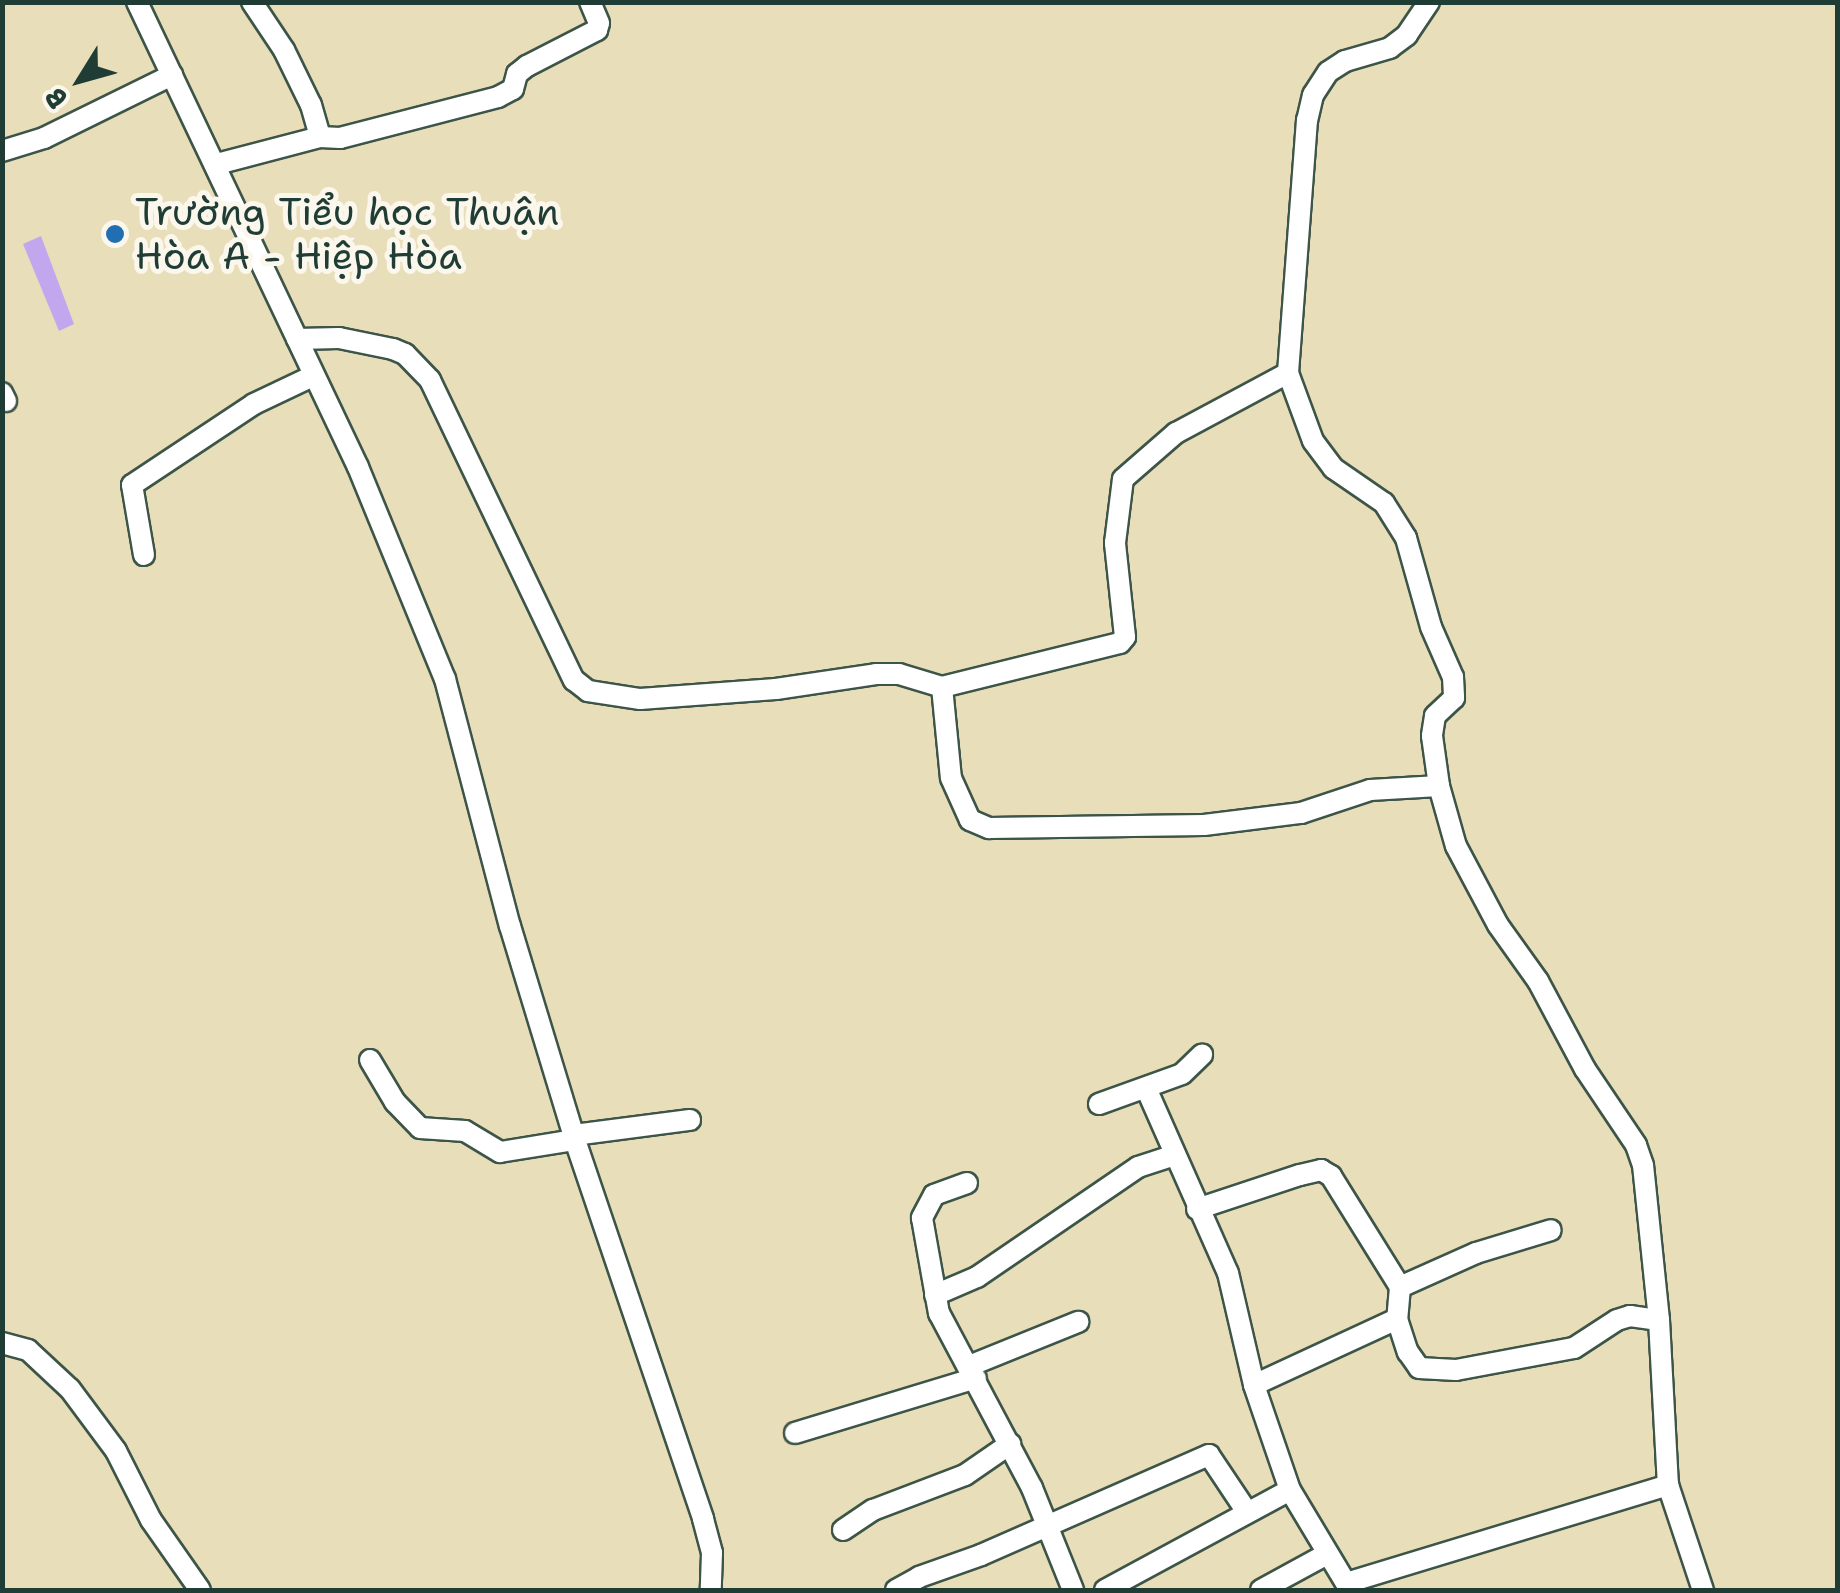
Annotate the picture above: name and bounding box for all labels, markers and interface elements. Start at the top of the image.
north arrow [30,30,130,130]
text: B [36,80,76,116]
place label: Trường Tiểu học Thuận Hòa A - Hiệp Hòa [135,189,559,278]
marker: Trường Tiểu học Thuận Hòa A - Hiệp Hòa [104,223,126,245]

